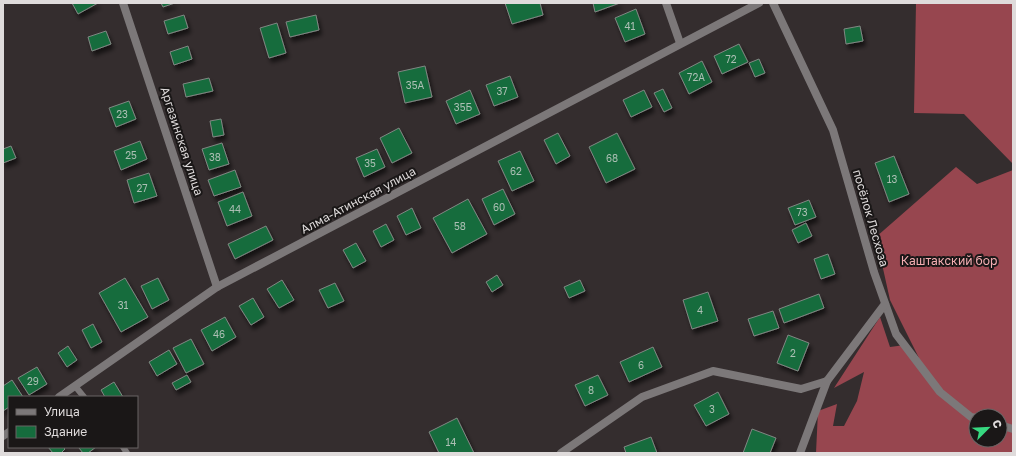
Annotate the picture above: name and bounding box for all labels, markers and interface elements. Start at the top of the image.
house number: 41 [625,20,636,32]
house number: 72 [725,53,737,65]
house number: 72А [687,71,705,83]
house number: 35А [406,79,424,91]
street label: Аргазинская улица [157,85,207,197]
house number: 37 [496,85,508,97]
house number: 35Б [454,101,472,113]
house number: 23 [116,108,128,120]
house number: 25 [125,149,137,161]
house number: 38 [209,151,221,163]
house number: 68 [606,152,618,164]
house number: 35 [364,157,376,169]
street label: Алма-Атинская улица [298,163,418,237]
house number: 62 [510,165,522,177]
street label: посёлок Лесхоза [850,168,892,268]
house number: 13 [887,173,897,185]
house number: 27 [136,182,148,194]
house number: 60 [493,201,505,213]
house number: 44 [229,203,241,215]
house number: 73 [796,206,808,218]
house number: 58 [454,220,466,232]
park label: Каштакский бор [901,253,997,268]
house number: 31 [118,299,128,311]
house number: 4 [697,304,703,316]
house number: 46 [213,328,225,340]
house number: 2 [790,347,796,359]
house number: 6 [638,359,644,371]
house number: 29 [27,375,39,387]
house number: 8 [588,384,594,396]
legend [8,396,138,448]
house number: 3 [709,403,715,415]
text: Улица [44,404,80,419]
north arrow [968,408,1008,448]
text: С [990,418,1005,430]
text: Здание [44,424,87,439]
house number: 14 [446,436,456,448]

